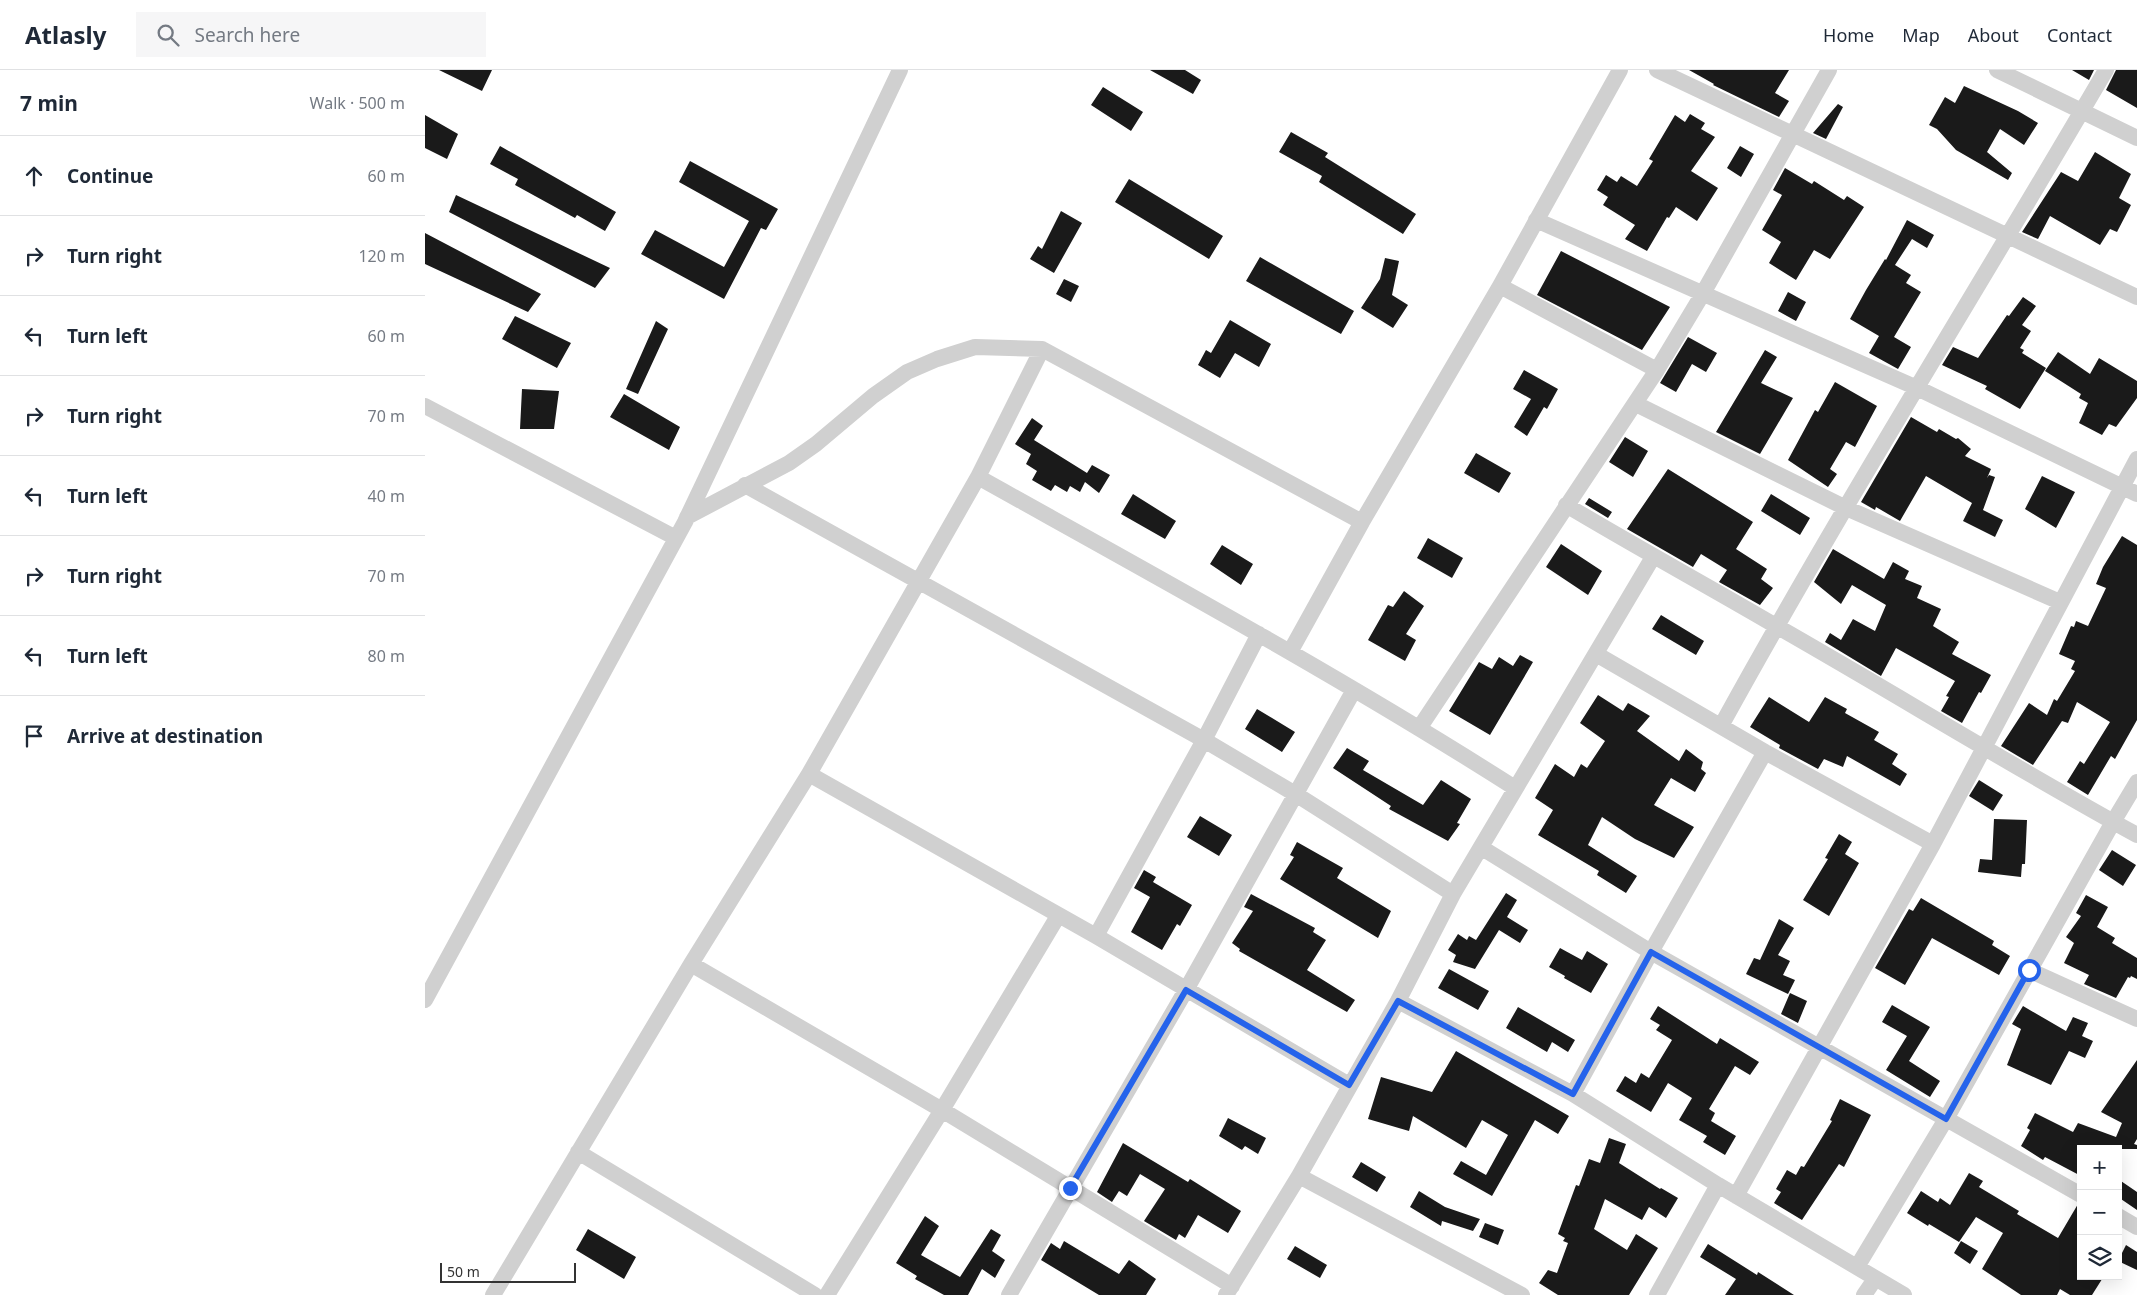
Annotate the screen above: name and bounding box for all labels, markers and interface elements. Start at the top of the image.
search box [136,12,486,57]
text: Atlasly [25,18,106,51]
icon: search [154,21,182,49]
text: Search here [194,22,300,48]
text: Home [1823,23,1874,47]
text: Map [1902,23,1940,47]
text: About [1968,23,2019,47]
text: Contact [2047,23,2112,47]
text: 7 min [20,89,78,117]
text: Walk · 500 m [310,92,405,114]
icon: ahead [20,162,48,190]
text: Continue [67,163,153,189]
text: 60 m [368,165,405,187]
icon: right [20,242,48,270]
text: Turn right [67,243,162,269]
text: 120 m [358,245,405,267]
icon: left [20,322,48,350]
text: Turn left [67,323,148,349]
text: 60 m [368,325,405,347]
icon: right [20,402,48,430]
text: Turn right [67,403,162,429]
text: 70 m [368,405,405,427]
icon: left [20,482,48,510]
text: Turn left [67,483,148,509]
text: 40 m [368,485,405,507]
icon: right [20,562,48,590]
text: Turn right [67,563,162,589]
text: 70 m [368,565,405,587]
icon: left [20,642,48,670]
text: Turn left [67,643,148,669]
text: 80 m [368,645,405,667]
icon: arrive [20,722,48,750]
text: Arrive at destination [67,723,263,749]
route start [2018,959,2041,982]
map controls [2077,1145,2122,1280]
button: + [2077,1145,2122,1190]
route end [1059,1177,1082,1200]
button: − [2077,1190,2122,1235]
button: layers [2077,1235,2122,1280]
scale bar [440,1260,576,1283]
text: 50 m [447,1262,480,1281]

